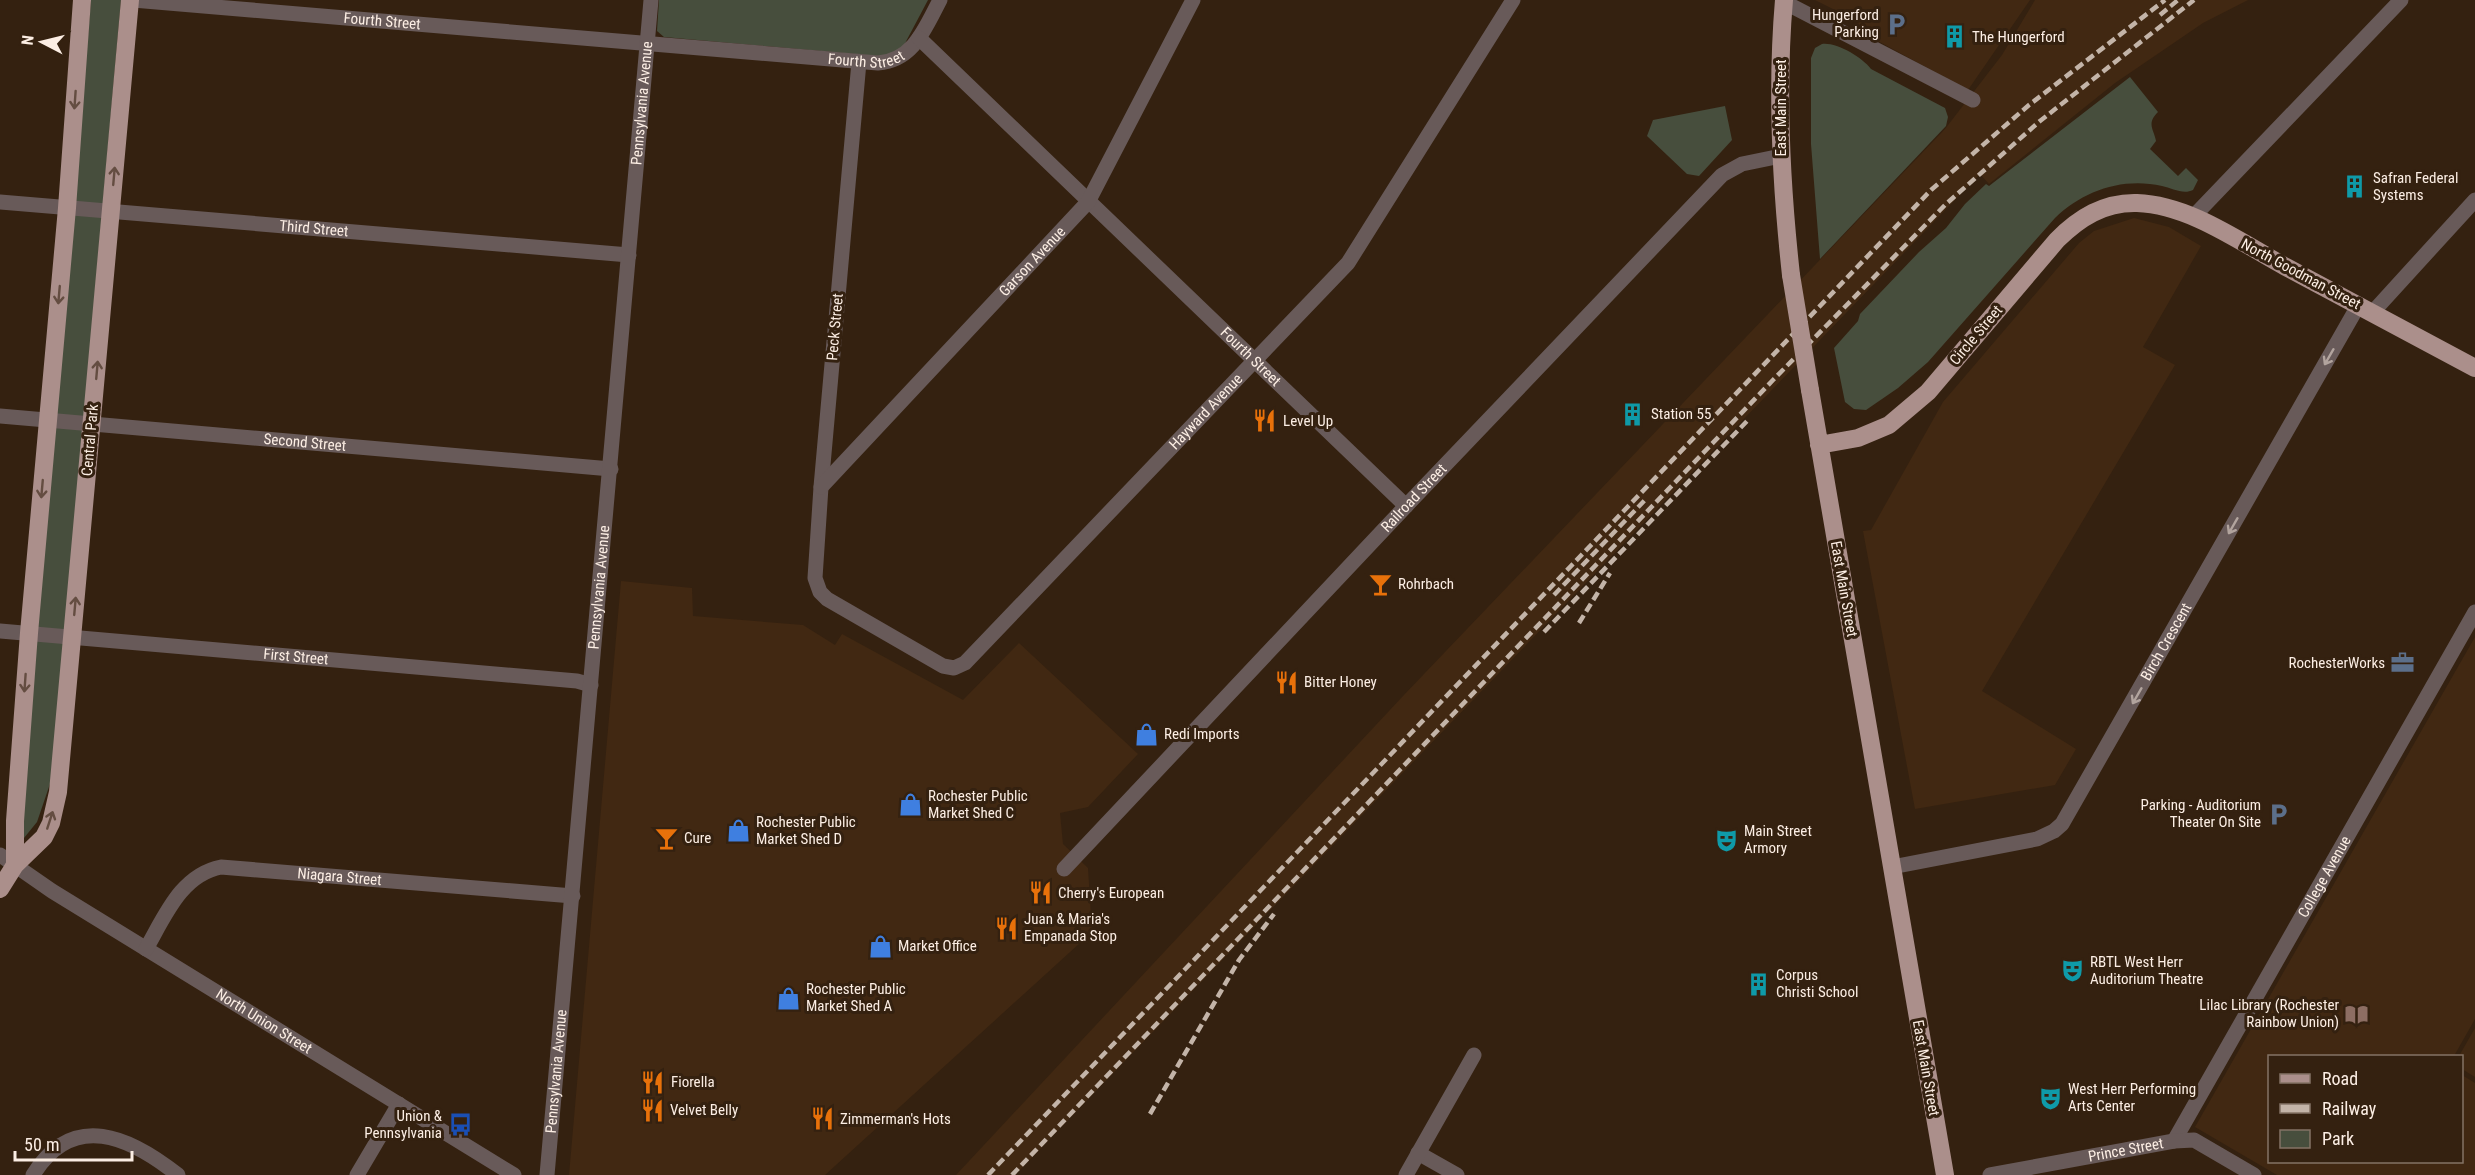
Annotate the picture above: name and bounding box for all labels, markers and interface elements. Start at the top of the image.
place label: Hungerford Parking [1812,6,1879,41]
street label: Fourth Street [343,9,421,33]
parking icon: Hungerford Parking [1884,11,1910,37]
north arrow [12,12,72,72]
building icon: The Hungerford [1941,24,1967,50]
place label: The Hungerford [1972,28,2065,46]
text: N [18,34,38,46]
street label: Pennsylvania Avenue [627,40,656,166]
street label: Fourth Street [827,47,908,72]
street label: East Main Street [1772,59,1790,157]
one-way arrow [69,90,80,110]
one-way arrow [109,167,120,187]
place label: Safran Federal Systems [2373,169,2458,204]
building icon: Safran Federal Systems [2342,174,2368,200]
street label: Third Street [279,217,349,240]
street label: Garson Avenue [995,223,1069,300]
street label: North Goodman Street [2238,235,2364,313]
one-way arrow [53,284,64,304]
street label: Peck Street [823,293,847,361]
street label: Circle Street [1946,301,2006,369]
street label: Fourth Street [1217,324,1285,390]
one-way arrow [2323,348,2335,365]
one-way arrow [92,361,103,381]
street label: Hayward Avenue [1165,370,1246,453]
building icon: Station 55 [1620,401,1646,427]
street label: Central Park [78,403,102,477]
place label: Station 55 [1651,405,1711,423]
restaurant icon: Level Up [1252,408,1278,434]
place label: Level Up [1283,412,1333,430]
street label: Second Street [263,430,347,455]
street label: Railroad Street [1377,460,1450,536]
one-way arrow [36,478,47,498]
one-way arrow [2227,517,2239,534]
street label: Pennsylvania Avenue [585,525,613,650]
street label: East Main Street [1827,540,1861,638]
bar icon: Rohrbach [1367,571,1393,597]
place label: Rohrbach [1398,575,1454,593]
one-way arrow [70,597,81,617]
street label: Birch Crescent [2137,600,2195,684]
street label: First Street [263,645,329,668]
office icon: RochesterWorks [2390,650,2416,676]
place label: RochesterWorks [2289,654,2385,672]
restaurant icon: Bitter Honey [1273,669,1299,695]
one-way arrow [19,673,30,693]
place label: Bitter Honey [1304,673,1377,691]
one-way arrow [2131,687,2143,704]
shop icon: Redi Imports [1133,721,1159,747]
place label: Redi Imports [1164,725,1240,743]
place label: Rochester Public Market Shed C [928,787,1028,822]
shop icon: Rochester Public Market Shed C [897,792,923,818]
place label: Parking - Auditorium Theater On Site [2140,796,2261,831]
parking icon: Parking - Auditorium Theater On Site [2266,801,2292,827]
one-way arrow [46,812,57,830]
place label: Rochester Public Market Shed D [756,813,856,848]
shop icon: Rochester Public Market Shed D [725,818,751,844]
place label: Main Street Armory [1744,822,1812,857]
bar icon: Cure [653,825,679,851]
theatre icon: Main Street Armory [1713,827,1739,853]
place label: Cure [684,829,711,847]
street label: College Avenue [2294,833,2355,921]
street label: Niagara Street [297,864,382,889]
restaurant icon: Cherry's European [1027,880,1053,906]
place label: Cherry's European [1058,884,1164,902]
place label: Juan & Maria's Empanada Stop [1024,910,1117,945]
restaurant icon: Juan & Maria's Empanada Stop [993,915,1019,941]
shop icon: Market Office [867,933,893,959]
place label: Market Office [898,937,977,955]
place label: RBTL West Herr Auditorium Theatre [2090,953,2203,988]
theatre icon: RBTL West Herr Auditorium Theatre [2059,958,2085,984]
place label: Corpus Christi School [1776,966,1858,1001]
building icon: Corpus Christi School [1745,971,1771,997]
place label: Rochester Public Market Shed A [806,980,906,1015]
street label: North Union Street [213,985,315,1058]
shop icon: Rochester Public Market Shed A [775,985,801,1011]
place label: Lilac Library (Rochester Rainbow Union) [2199,996,2339,1031]
library icon: Lilac Library (Rochester Rainbow Union) [2344,1001,2370,1027]
street label: Pennsylvania Avenue [542,1009,571,1134]
street label: East Main Street [1909,1019,1943,1117]
legend [2268,1055,2463,1163]
text: Road [2322,1068,2358,1089]
restaurant icon: Fiorella [640,1069,666,1095]
place label: Fiorella [671,1073,715,1091]
place label: West Herr Performing Arts Center [2068,1080,2196,1115]
theatre icon: West Herr Performing Arts Center [2037,1085,2063,1111]
restaurant icon: Velvet Belly [639,1097,665,1123]
text: Railway [2322,1098,2377,1119]
place label: Velvet Belly [670,1101,738,1119]
restaurant icon: Zimmerman's Hots [809,1106,835,1132]
place label: Union & Pennsylvania [364,1107,443,1142]
place label: Zimmerman's Hots [840,1110,951,1128]
bus stop icon: Union & Pennsylvania [447,1112,473,1138]
scale bar [15,1124,132,1162]
text: Park [2322,1128,2354,1149]
text: 50 m [24,1134,59,1155]
street label: Prince Street [2087,1134,2165,1166]

